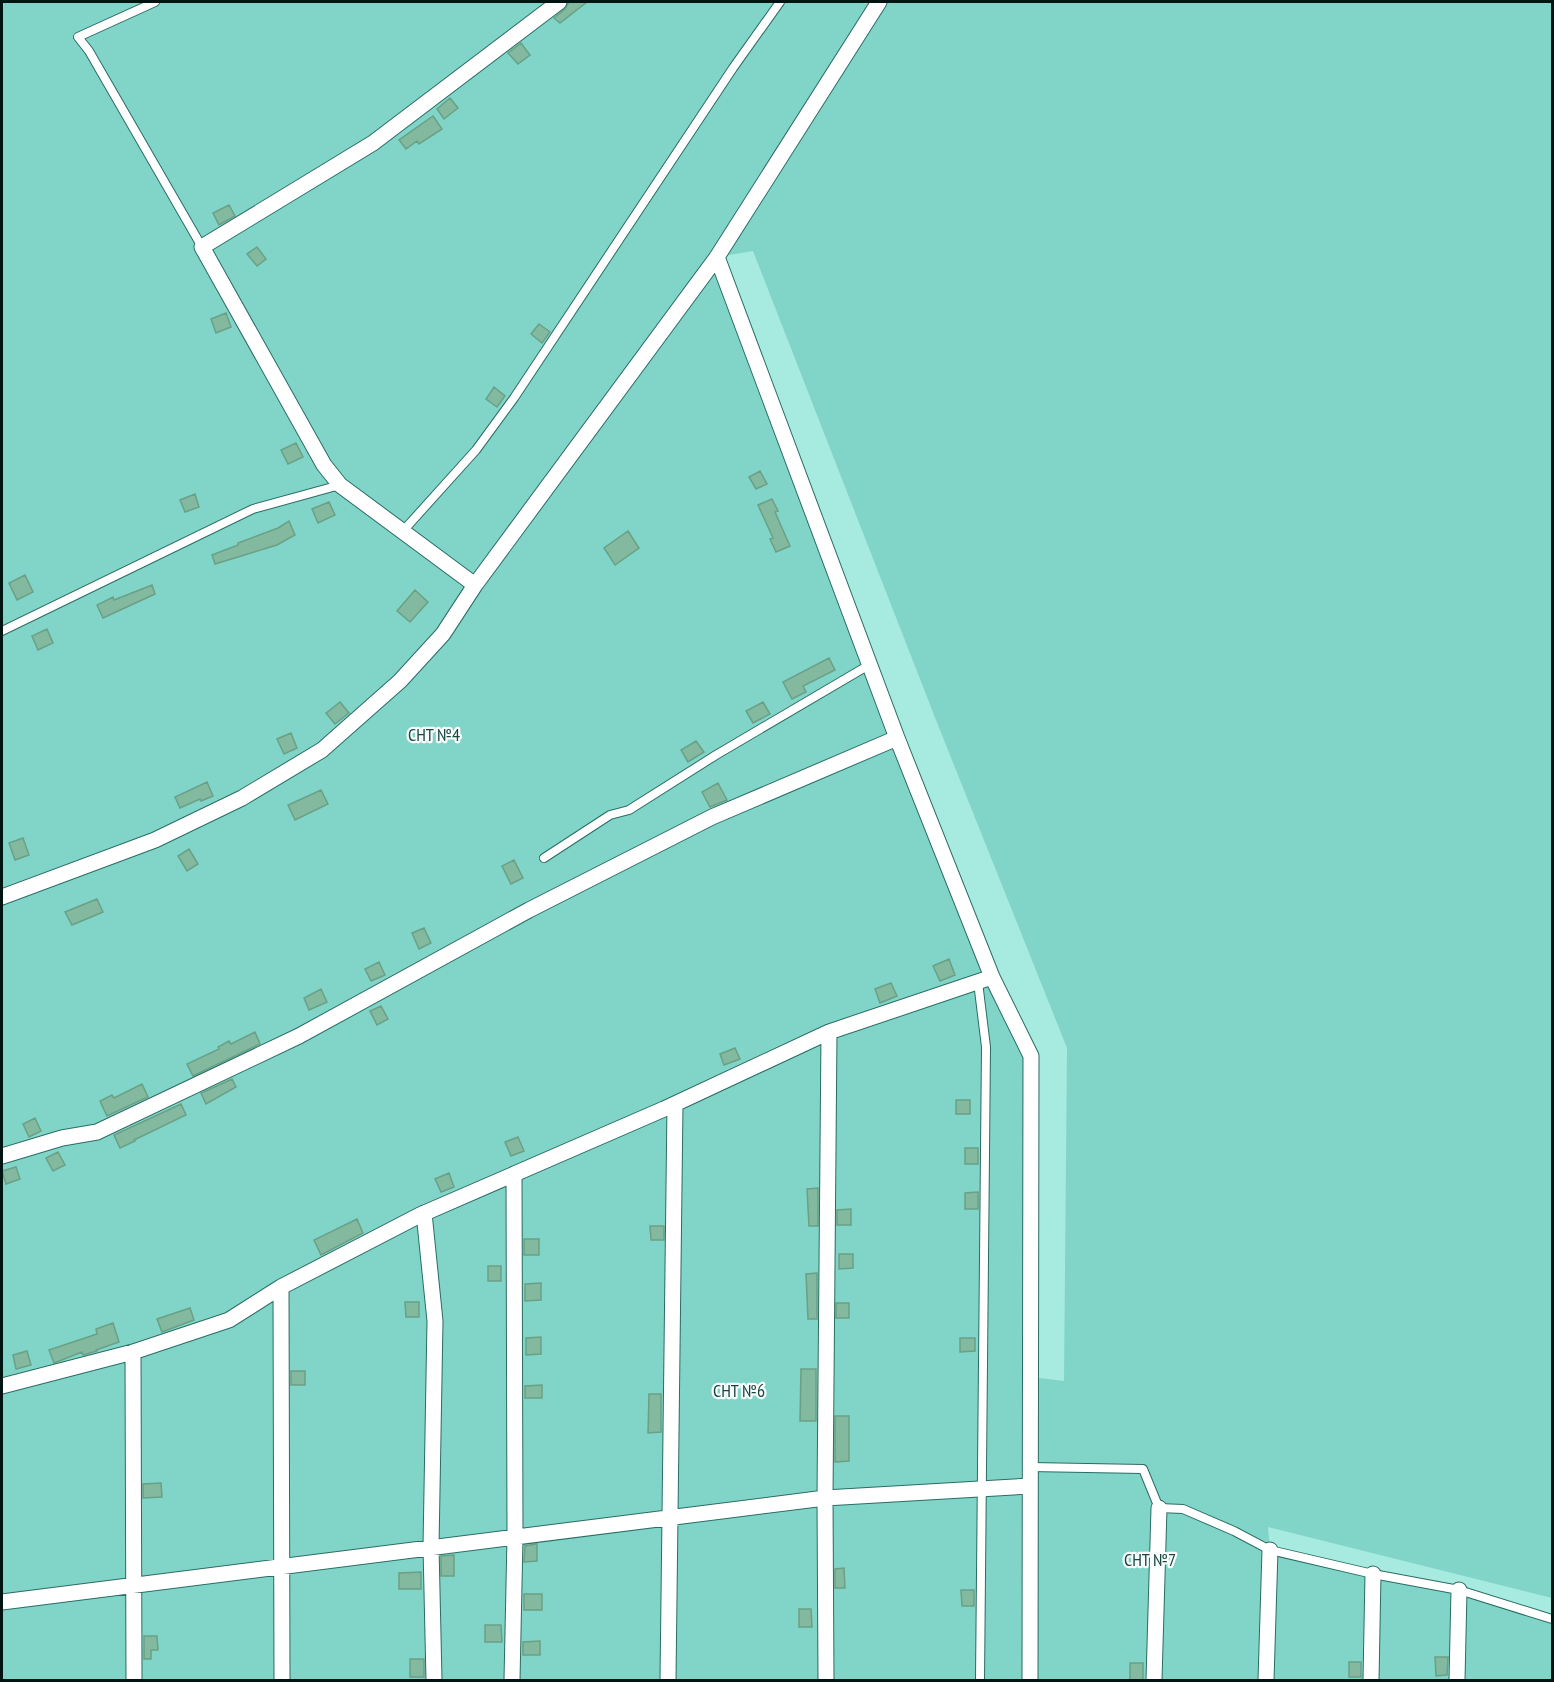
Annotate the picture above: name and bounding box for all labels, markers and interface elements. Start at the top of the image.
park label: СНТ №4 [408,723,460,746]
park label: СНТ №6 [713,1379,765,1402]
park label: СНТ №7 [1124,1548,1176,1571]

